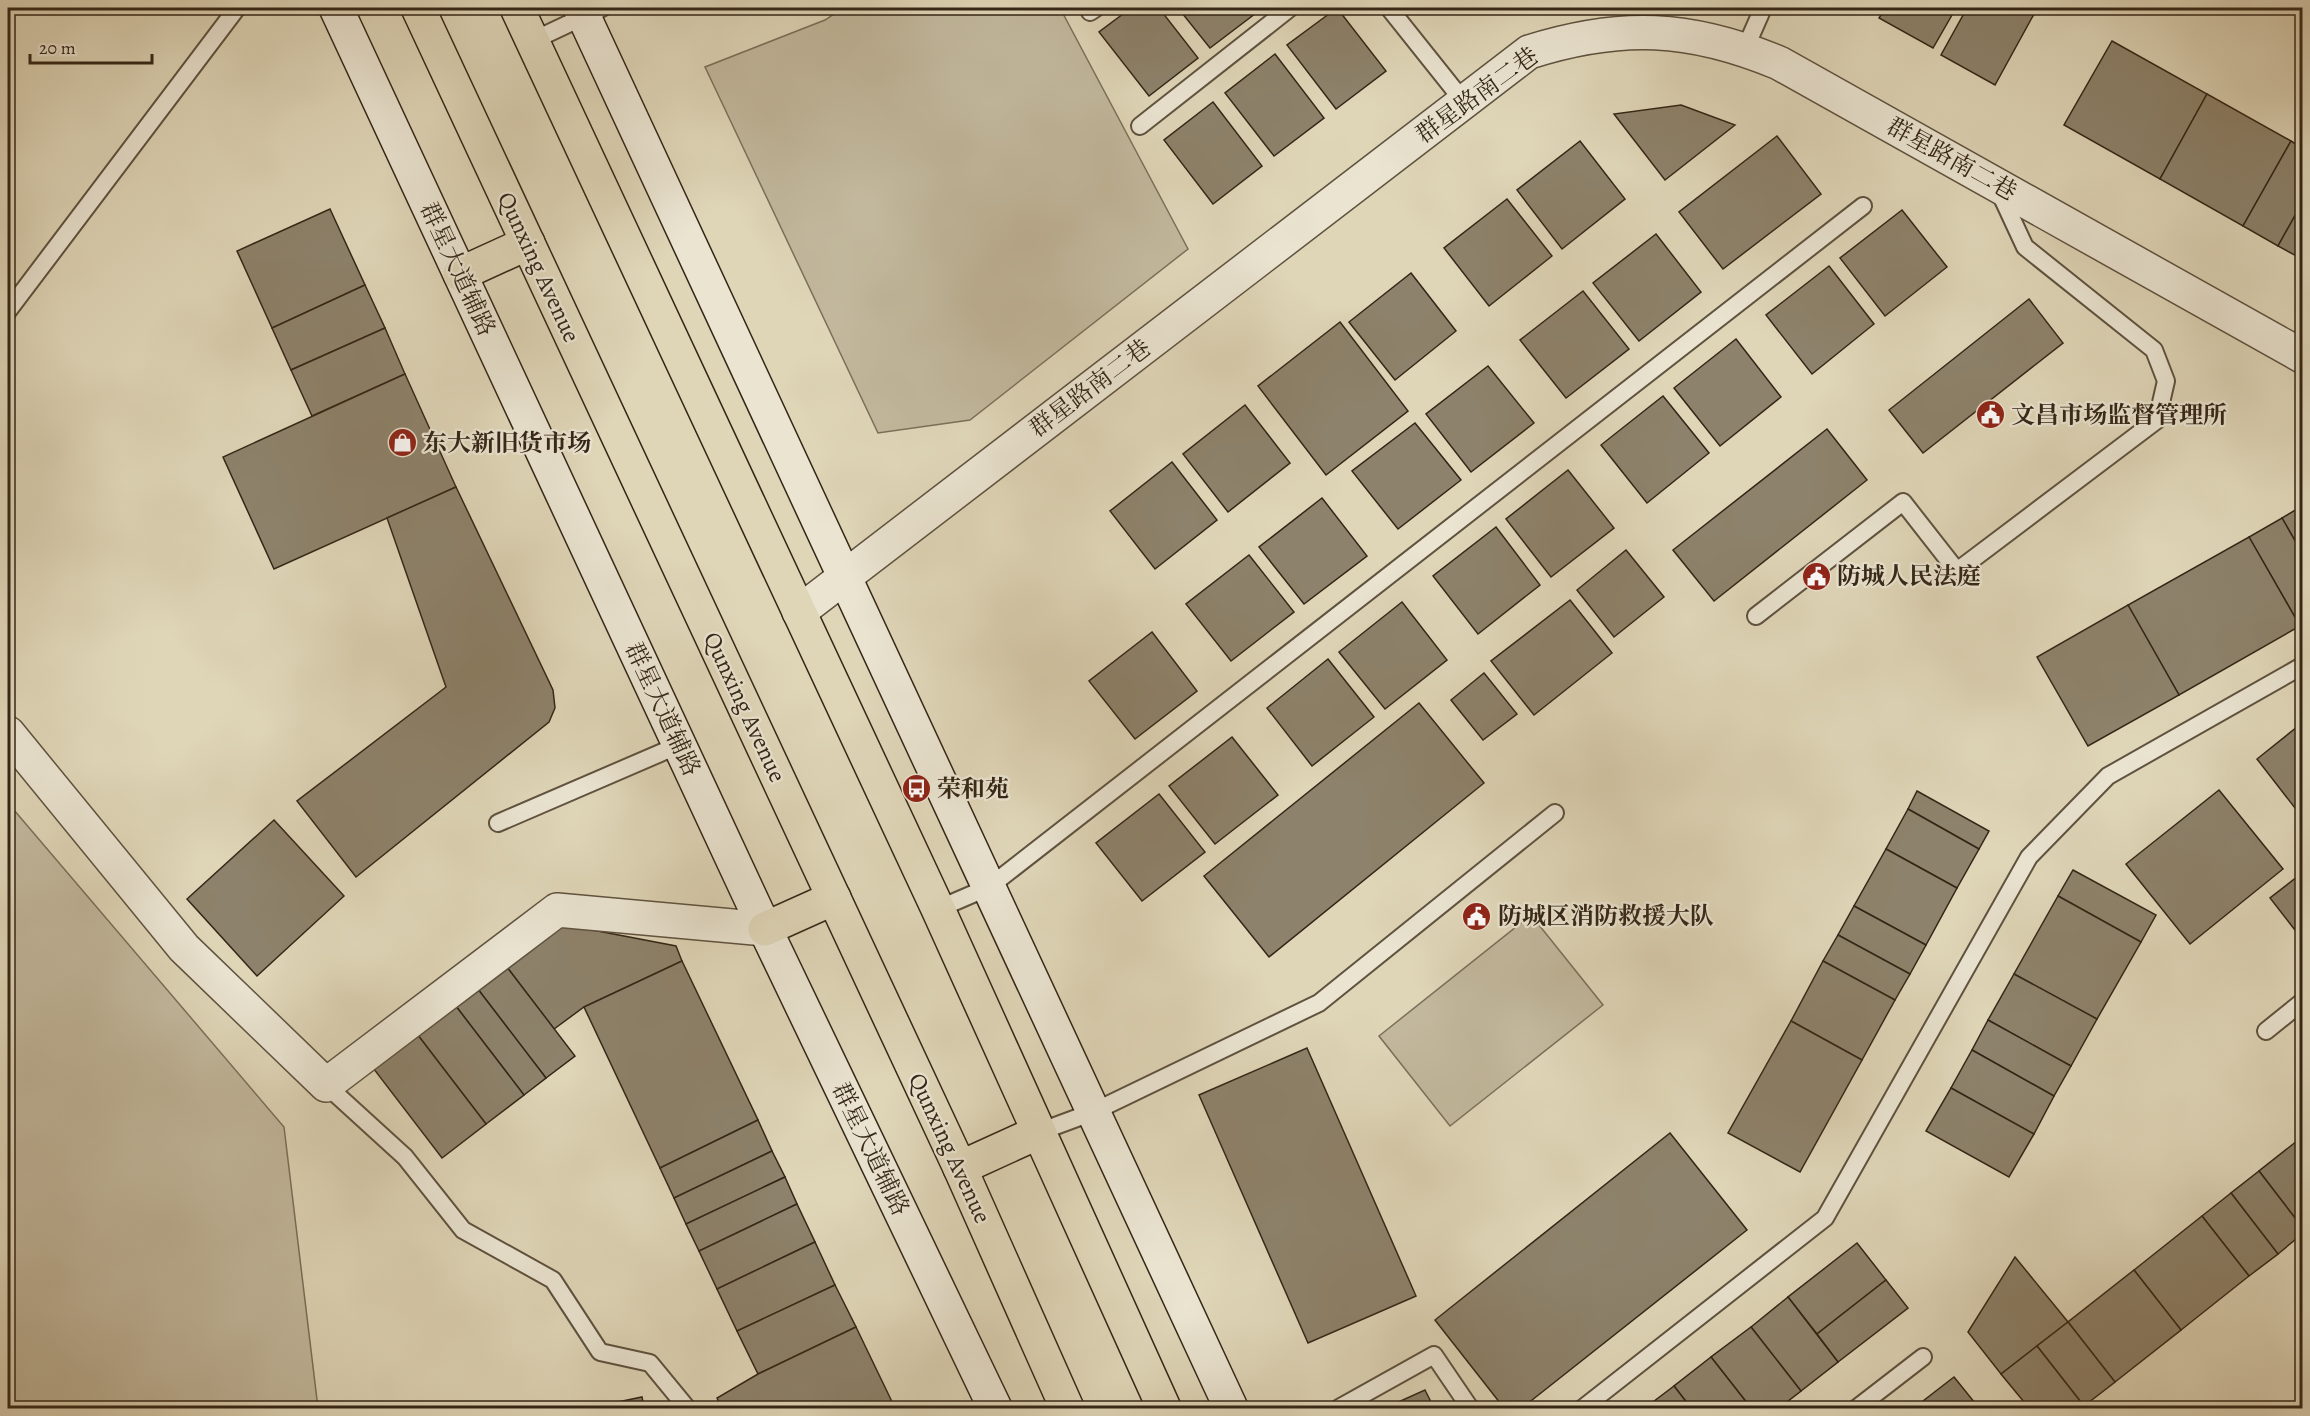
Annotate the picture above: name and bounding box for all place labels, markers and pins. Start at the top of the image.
public building icon: 文昌市场监督管理所 [1974,399,2006,431]
place label: 文昌市场监督管理所 [2011,399,2227,431]
shop icon: 东大新旧货市场 [386,427,418,459]
place label: 东大新旧货市场 [423,427,591,459]
public building icon: 防城人民法庭 [1800,560,1832,592]
place label: 防城人民法庭 [1837,560,1981,592]
bus stop icon: 荣和苑 [900,773,932,805]
place label: 荣和苑 [937,773,1009,805]
public building icon: 防城区消防救援大队 [1461,900,1493,932]
place label: 防城区消防救援大队 [1498,900,1714,932]

